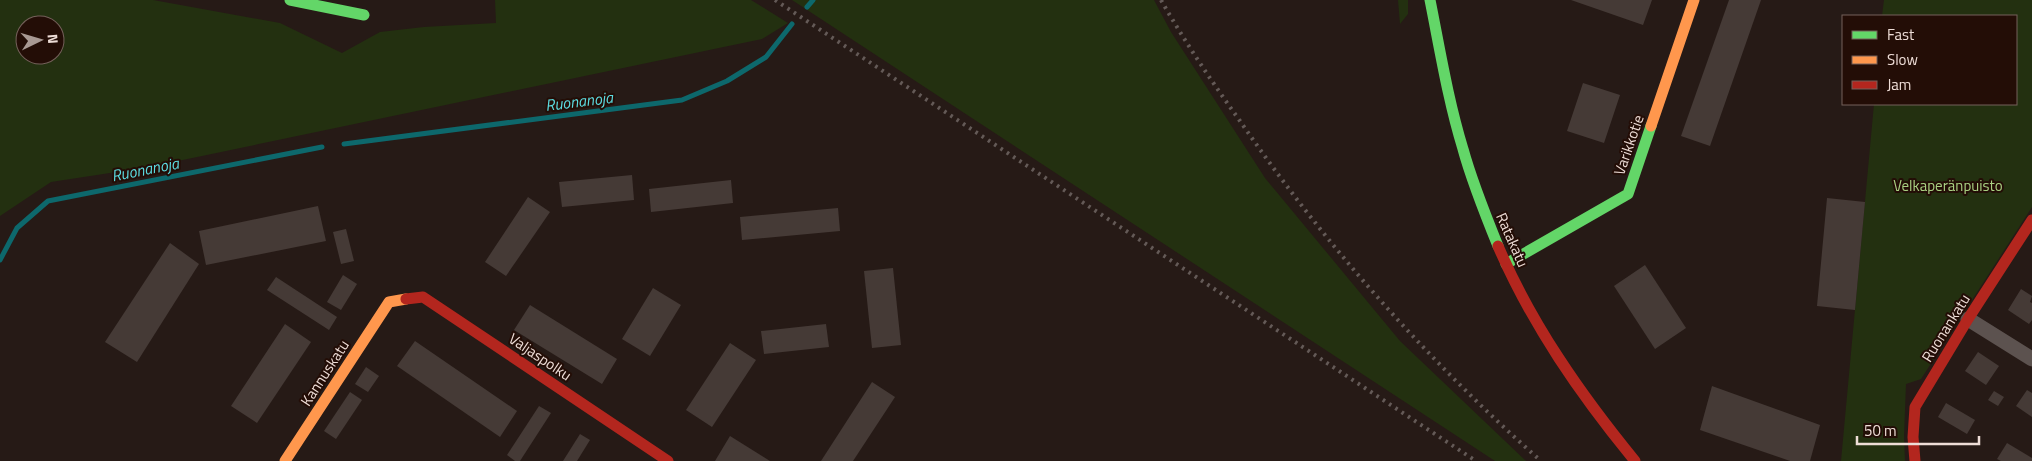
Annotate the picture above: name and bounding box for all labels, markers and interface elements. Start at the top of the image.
north arrow [15,15,65,65]
legend [1842,15,2017,105]
text: Fast [1887,23,1915,46]
text: N [43,33,64,45]
text: Slow [1887,48,1918,71]
text: Jam [1887,73,1911,96]
water label: Ruonanoja [544,85,615,117]
street label: Varikkotie [1607,112,1650,178]
water label: Ruonanoja [109,151,182,187]
park label: Velkaperänpuisto [1893,174,2003,197]
street label: Ratakatu [1490,209,1535,271]
street label: Ruonankatu [1916,289,1976,366]
street label: Valjaspolku [504,327,576,386]
street label: Kannuskatu [295,335,355,410]
scale bar [1857,414,1980,446]
text: 50 m [1864,419,1897,442]

